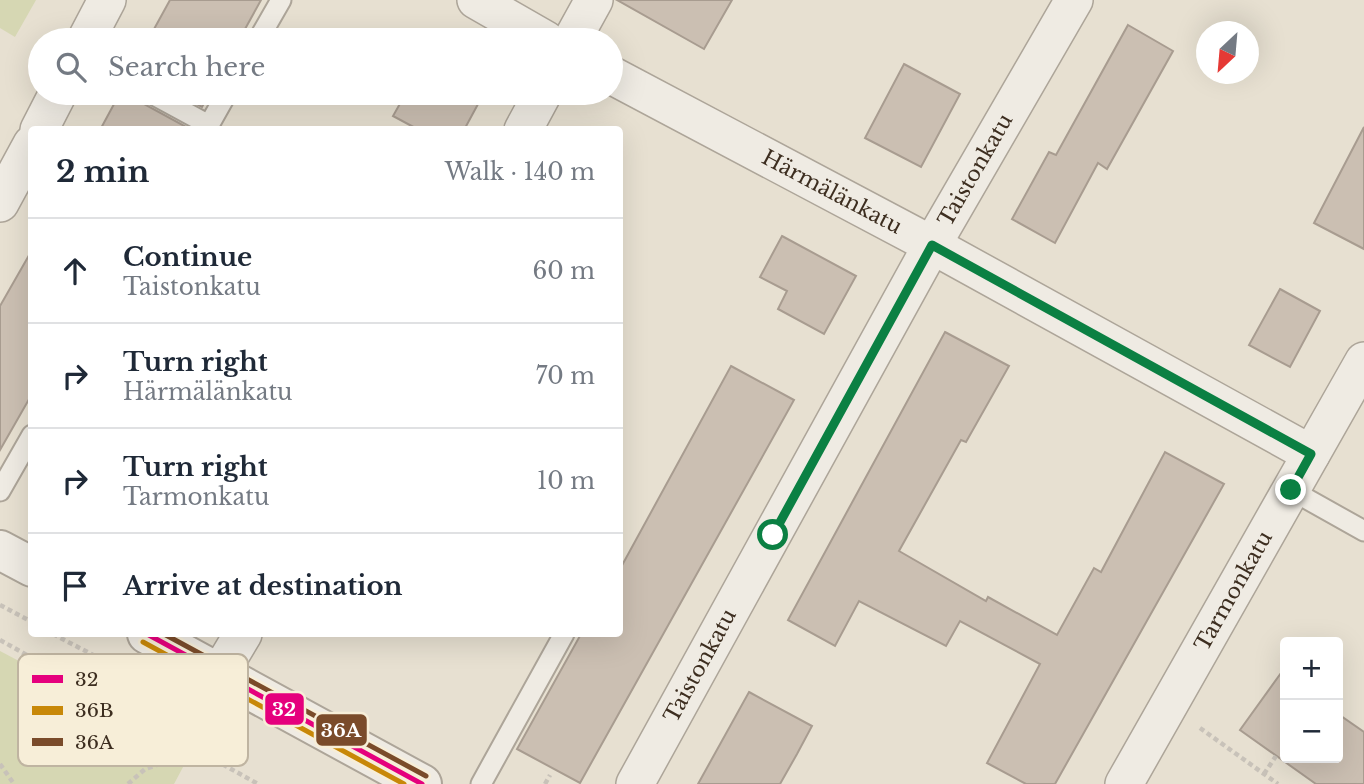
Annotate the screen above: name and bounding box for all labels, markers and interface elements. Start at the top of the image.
north arrow [1196,21,1259,84]
search box [28,28,623,105]
icon: search [52,48,90,86]
text: Search here [108,51,265,83]
street label: Taistonkatu [933,109,1018,231]
street label: Härmälänkatu [757,144,906,240]
text: 2 min [56,153,149,190]
text: Walk · 140 m [445,158,595,186]
text: Continue [123,241,252,273]
icon: ahead [56,252,94,290]
text: 60 m [533,257,595,285]
text: Taistonkatu [123,273,261,301]
text: Turn right [123,346,268,378]
icon: right [56,357,94,395]
text: 70 m [536,362,595,390]
text: Härmälänkatu [123,378,293,406]
text: Turn right [123,451,268,483]
icon: right [56,462,94,500]
text: 10 m [537,467,595,495]
route end [1275,474,1306,505]
text: Tarmonkatu [123,483,269,511]
route start [757,519,788,550]
street label: Tarmonkatu [1189,526,1278,655]
icon: arrive [56,567,94,605]
text: Arrive at destination [123,570,403,602]
street label: Taistonkatu [658,604,742,727]
map controls [1280,637,1343,763]
button: + [1280,637,1343,700]
legend [18,654,248,766]
text: 32 [75,668,98,691]
line badge: 32 [264,692,305,726]
text: 32 [272,698,296,721]
text: 36B [75,699,114,722]
button: − [1280,700,1343,763]
line badge: 36A [315,713,368,747]
text: 36A [321,719,362,742]
text: 36A [75,731,114,754]

